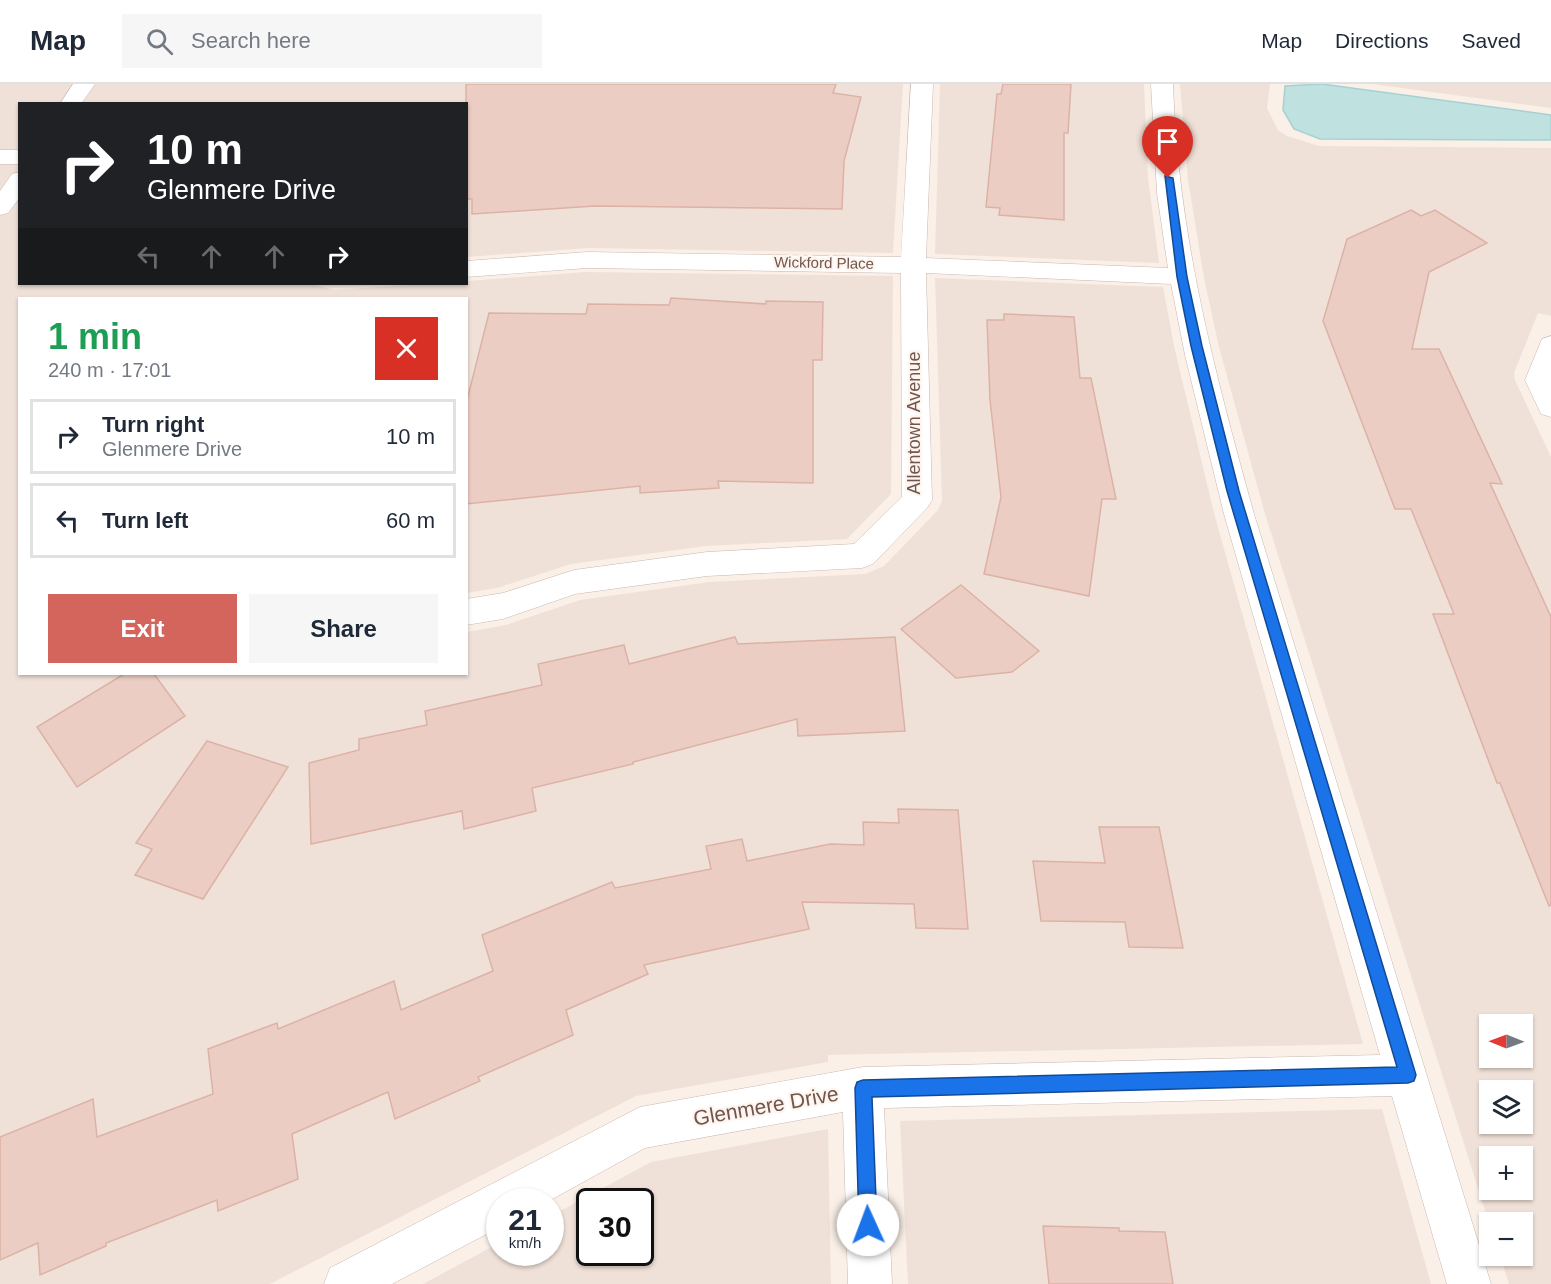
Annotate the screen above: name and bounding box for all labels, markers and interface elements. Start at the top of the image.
search box [122,14,542,68]
text: Map [30,25,86,56]
icon: search [143,25,176,58]
text: Search here [191,28,311,53]
text: Map [1261,29,1302,52]
text: Directions [1335,29,1428,52]
text: Saved [1461,29,1521,52]
pin [1142,116,1193,178]
icon: arrive [1151,125,1184,158]
icon: right [48,126,126,204]
text: 10 m [147,126,243,173]
text: Glenmere Drive [147,175,336,205]
icon: left [132,240,165,273]
icon: ahead [195,240,228,273]
icon: ahead [258,240,291,273]
icon: right [321,240,354,273]
street label: Wickford Place [774,253,874,272]
text: 1 min [48,316,142,357]
button: close [375,317,438,380]
street label: Allentown Avenue [904,352,924,494]
text: 240 m · 17:01 [48,359,171,381]
text: Turn right [102,412,204,437]
icon: right [51,420,84,453]
text: 10 m [386,424,435,449]
text: Glenmere Drive [102,438,242,460]
icon: left [51,504,84,537]
text: Turn left [102,508,188,533]
text: 60 m [386,508,435,533]
button: Exit [48,594,237,663]
button: Share [249,594,438,663]
north arrow [1479,1014,1533,1068]
map controls [1479,1014,1533,1266]
button: layers [1479,1080,1533,1134]
street label: Glenmere Drive [692,1081,840,1130]
button: + [1479,1146,1533,1200]
speed limit sign: 30 [576,1188,654,1266]
position arrow [836,1193,900,1257]
text: 21 [508,1203,542,1236]
button: − [1479,1212,1533,1266]
text: km/h [509,1234,541,1251]

